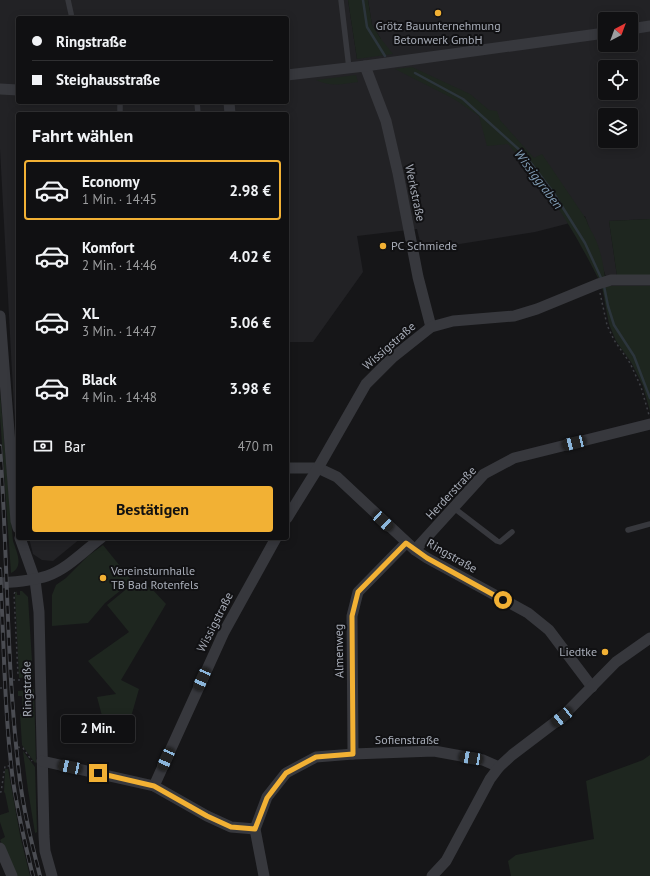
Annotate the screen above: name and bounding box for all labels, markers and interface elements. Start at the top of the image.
marker: Grötz Bauunternehmung Betonwerk GmbH [433,8,443,18]
north arrow [598,12,638,52]
map controls [598,12,638,148]
place label: Grötz Bauunternehmung Betonwerk GmbH [375,18,501,47]
text: Ringstraße [56,32,127,51]
button: locate [598,60,638,100]
text: Steighausstraße [56,70,160,89]
button: layers [598,108,638,148]
text: Fahrt wählen [32,124,133,147]
water label: Wissiggraben [511,146,567,213]
street label: Werkstraße [402,163,429,223]
icon: car [34,172,70,208]
text: Economy [82,172,140,191]
text: 2.98 € [229,181,271,200]
text: 1 Min. · 14:45 [82,191,157,208]
icon: car [34,238,70,274]
text: Komfort [82,238,134,257]
place label: PC Schmiede [391,238,457,253]
marker: PC Schmiede [378,241,388,251]
text: 4.02 € [229,247,271,266]
text: 2 Min. · 14:46 [82,257,157,274]
icon: car [34,304,70,340]
text: XL [82,304,99,323]
text: 5.06 € [229,313,271,332]
street label: Wissigstraße [359,319,418,373]
text: 3 Min. · 14:47 [82,323,157,340]
icon: car [34,370,70,406]
text: Black [82,370,117,389]
text: 3.98 € [229,379,271,398]
text: 4 Min. · 14:48 [82,389,157,406]
car [561,434,587,452]
icon: cash [32,435,54,457]
text: Bar [64,437,85,456]
text: 470 m [238,438,273,455]
street label: Herderstraße [422,463,479,522]
button: Bestätigen [32,486,273,532]
car [370,508,396,534]
street label: Ringstraße [424,535,480,576]
place label: Vereinsturnhalle TB Bad Rotenfels [110,563,198,592]
marker: Vereinsturnhalle TB Bad Rotenfels [98,573,108,583]
street label: Wissigstraße [193,589,236,654]
route start [494,591,512,609]
street label: Almenweg [331,624,346,678]
place label: Liedtke [559,644,597,659]
marker: Liedtke [600,647,610,657]
street label: Ringstraße [19,661,34,717]
car [192,666,212,692]
car [549,705,575,729]
callout: 2 Min. [61,715,135,743]
text: 2 Min. [81,720,115,737]
street label: Sofienstraße [375,732,439,747]
car [156,746,176,772]
car [458,750,484,766]
car [57,759,83,775]
route end [89,764,107,782]

